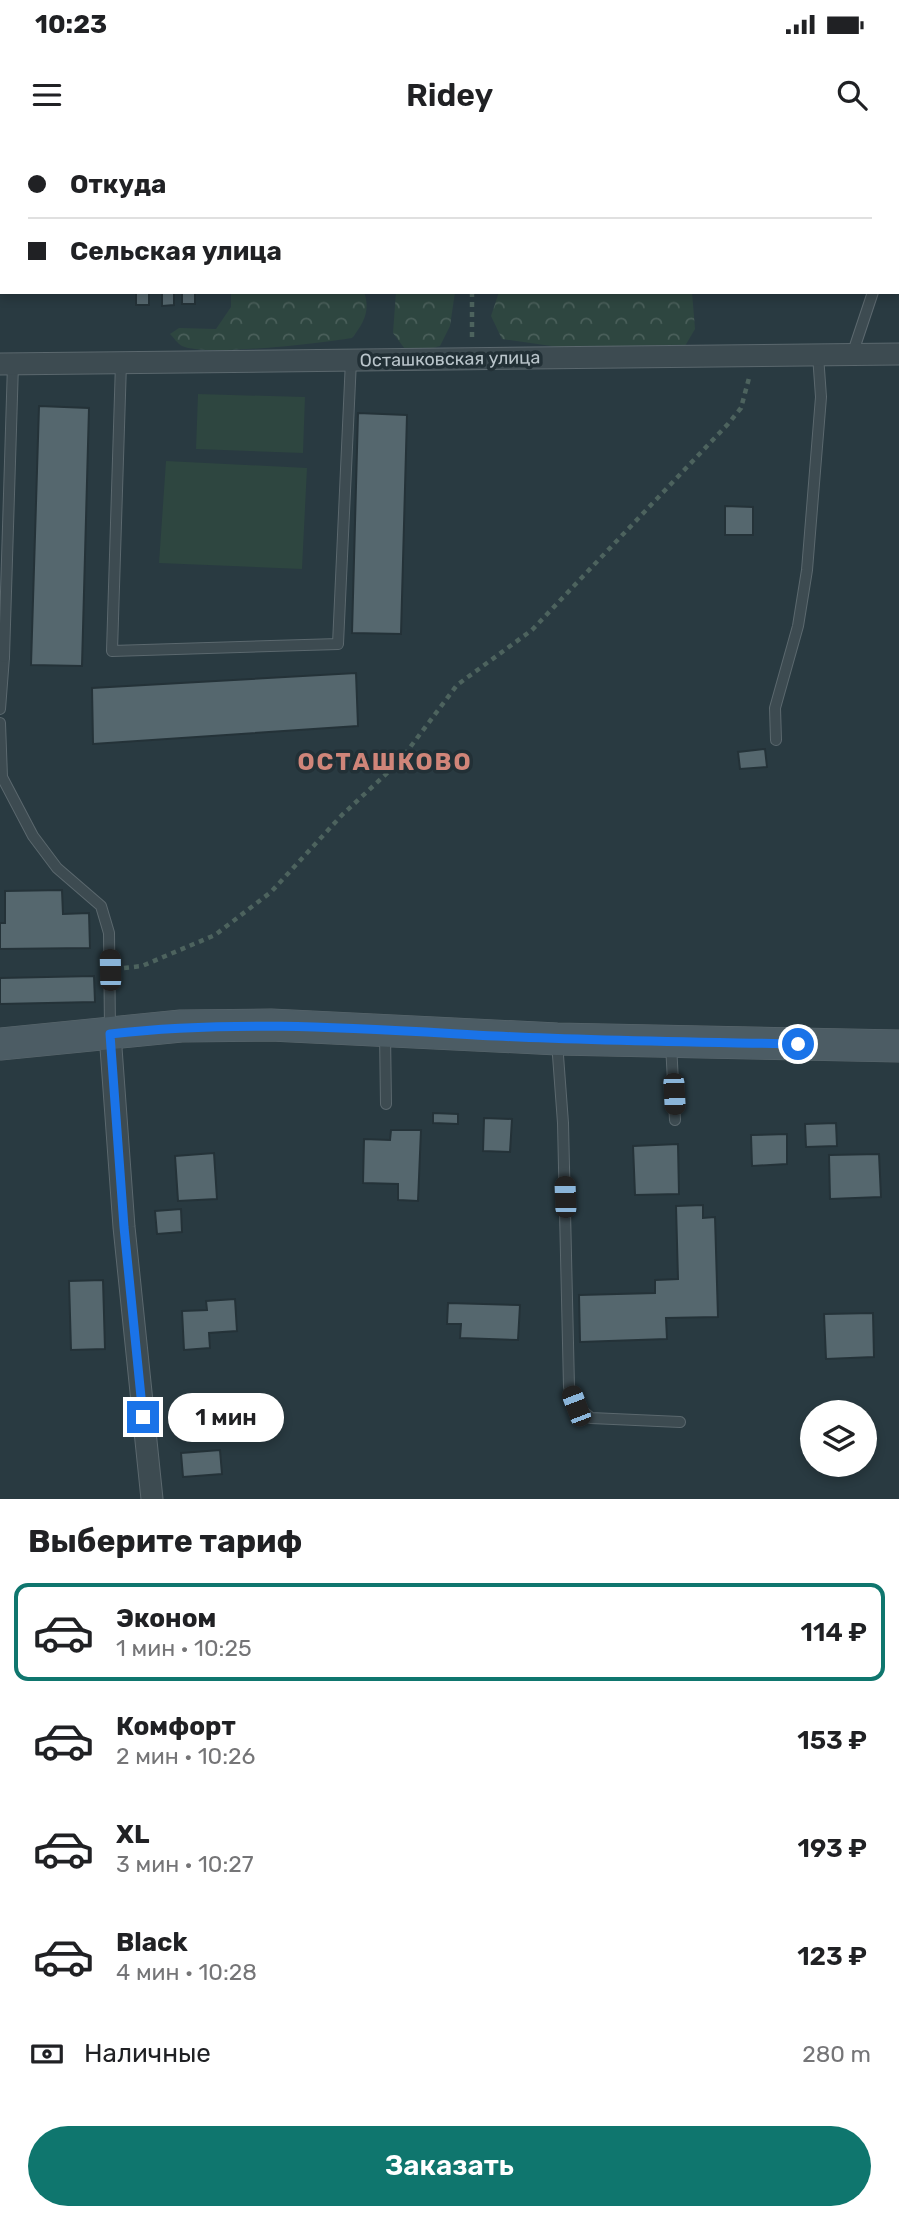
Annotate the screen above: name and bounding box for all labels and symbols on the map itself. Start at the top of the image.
street label: Осташковская улица [360,346,540,372]
district label: ОСТАШКОВО [297,748,473,776]
car [100,949,121,991]
route start [782,1028,814,1060]
car [663,1072,686,1116]
car [554,1176,577,1218]
car [559,1383,594,1429]
callout: 1 мин [168,1392,283,1442]
route end [127,1401,159,1433]

